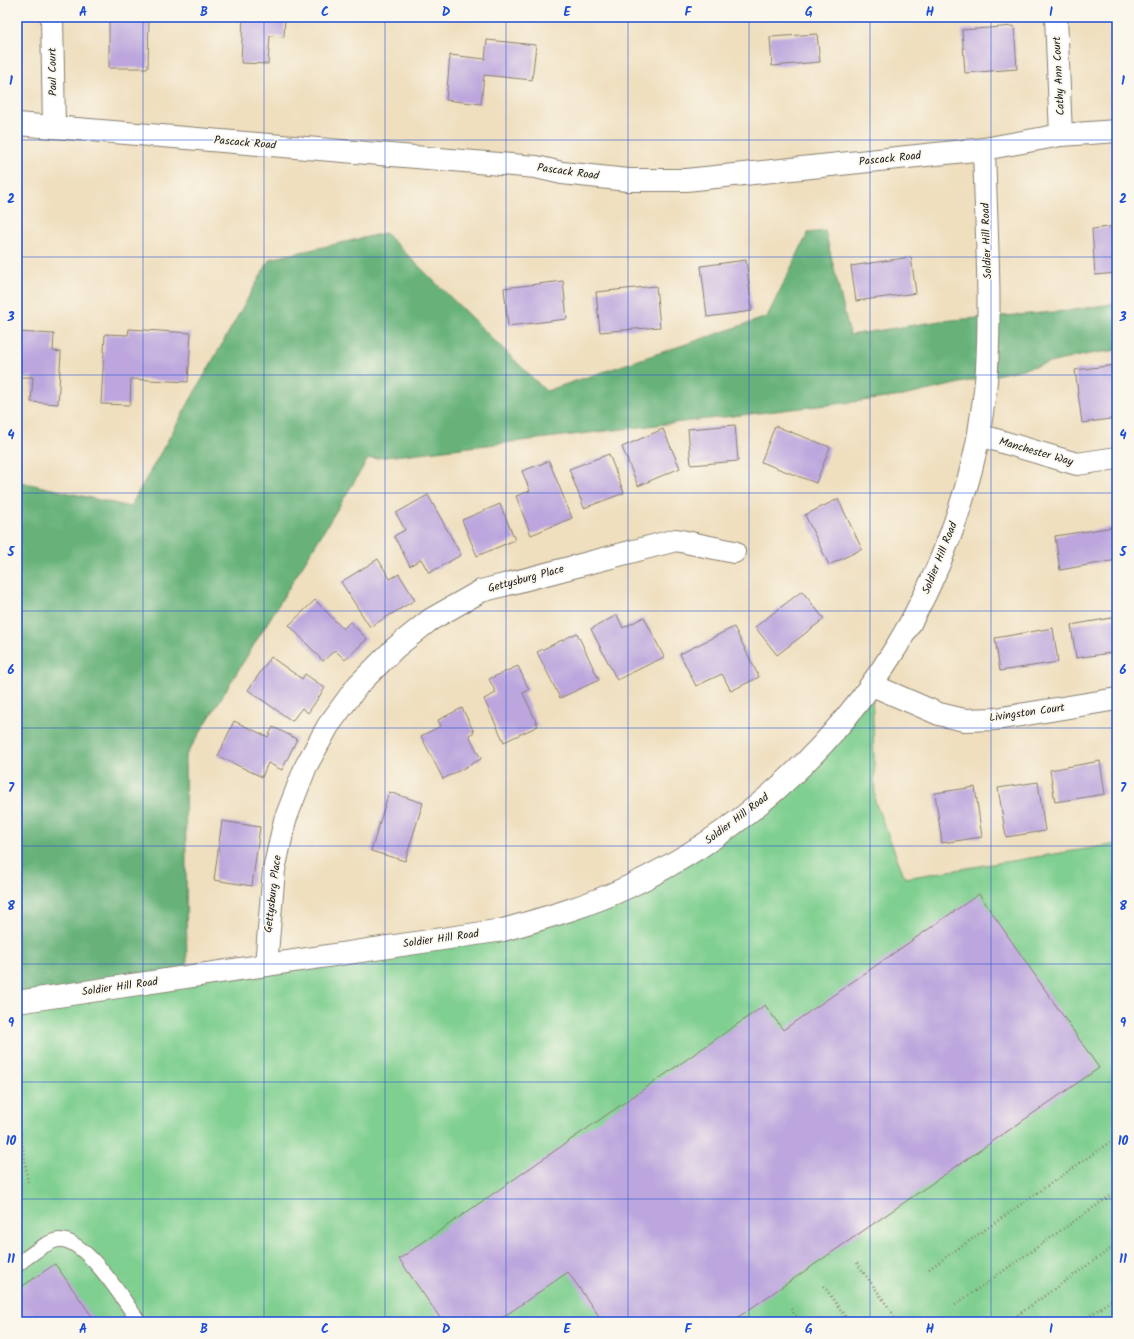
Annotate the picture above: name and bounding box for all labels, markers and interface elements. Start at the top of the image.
text: A [79,2,87,23]
text: B [200,2,208,23]
text: C [321,2,329,23]
text: D [442,2,451,23]
text: E [563,2,571,23]
text: F [684,2,692,23]
text: G [805,2,813,23]
text: H [926,2,935,23]
text: I [1049,2,1053,23]
street label: Cathy Ann Court [1048,35,1070,116]
street label: Paul Court [44,47,62,96]
text: 1 [9,71,13,92]
text: 1 [1121,71,1125,92]
street label: Pascack Road [213,131,277,155]
street label: Pascack Road [858,147,922,171]
street label: Pascack Road [536,159,601,185]
text: 2 [7,189,15,210]
text: 2 [1119,189,1127,210]
street label: Soldier Hill Road [977,202,997,280]
text: 3 [6,307,15,328]
text: 3 [1118,307,1127,328]
text: 4 [7,425,15,446]
text: 4 [1119,425,1127,446]
street label: Manchester Way [997,433,1076,471]
street label: Soldier Hill Road [917,519,963,597]
text: 5 [7,542,16,563]
text: 5 [1119,542,1128,563]
street label: Gettysburg Place [486,560,566,598]
text: 6 [7,660,15,681]
text: 6 [1119,660,1127,681]
street label: Livingston Court [988,699,1067,727]
text: 7 [8,778,15,799]
text: 7 [1120,778,1127,799]
street label: Soldier Hill Road [701,788,773,849]
street label: Gettysburg Place [259,854,287,934]
text: 8 [7,896,15,917]
text: 8 [1119,896,1127,917]
street label: Soldier Hill Road [402,925,481,953]
street label: Soldier Hill Road [81,973,160,1001]
text: 9 [8,1013,15,1034]
text: 9 [1120,1013,1127,1034]
text: 10 [6,1131,17,1152]
text: 10 [1118,1131,1129,1152]
text: 11 [7,1249,15,1270]
text: 11 [1119,1249,1127,1270]
text: A [79,1319,87,1339]
text: B [200,1319,208,1339]
text: C [321,1319,329,1339]
text: D [442,1319,451,1339]
text: E [563,1319,571,1339]
text: F [684,1319,692,1339]
text: G [805,1319,813,1339]
text: H [926,1319,935,1339]
text: I [1049,1319,1053,1339]

